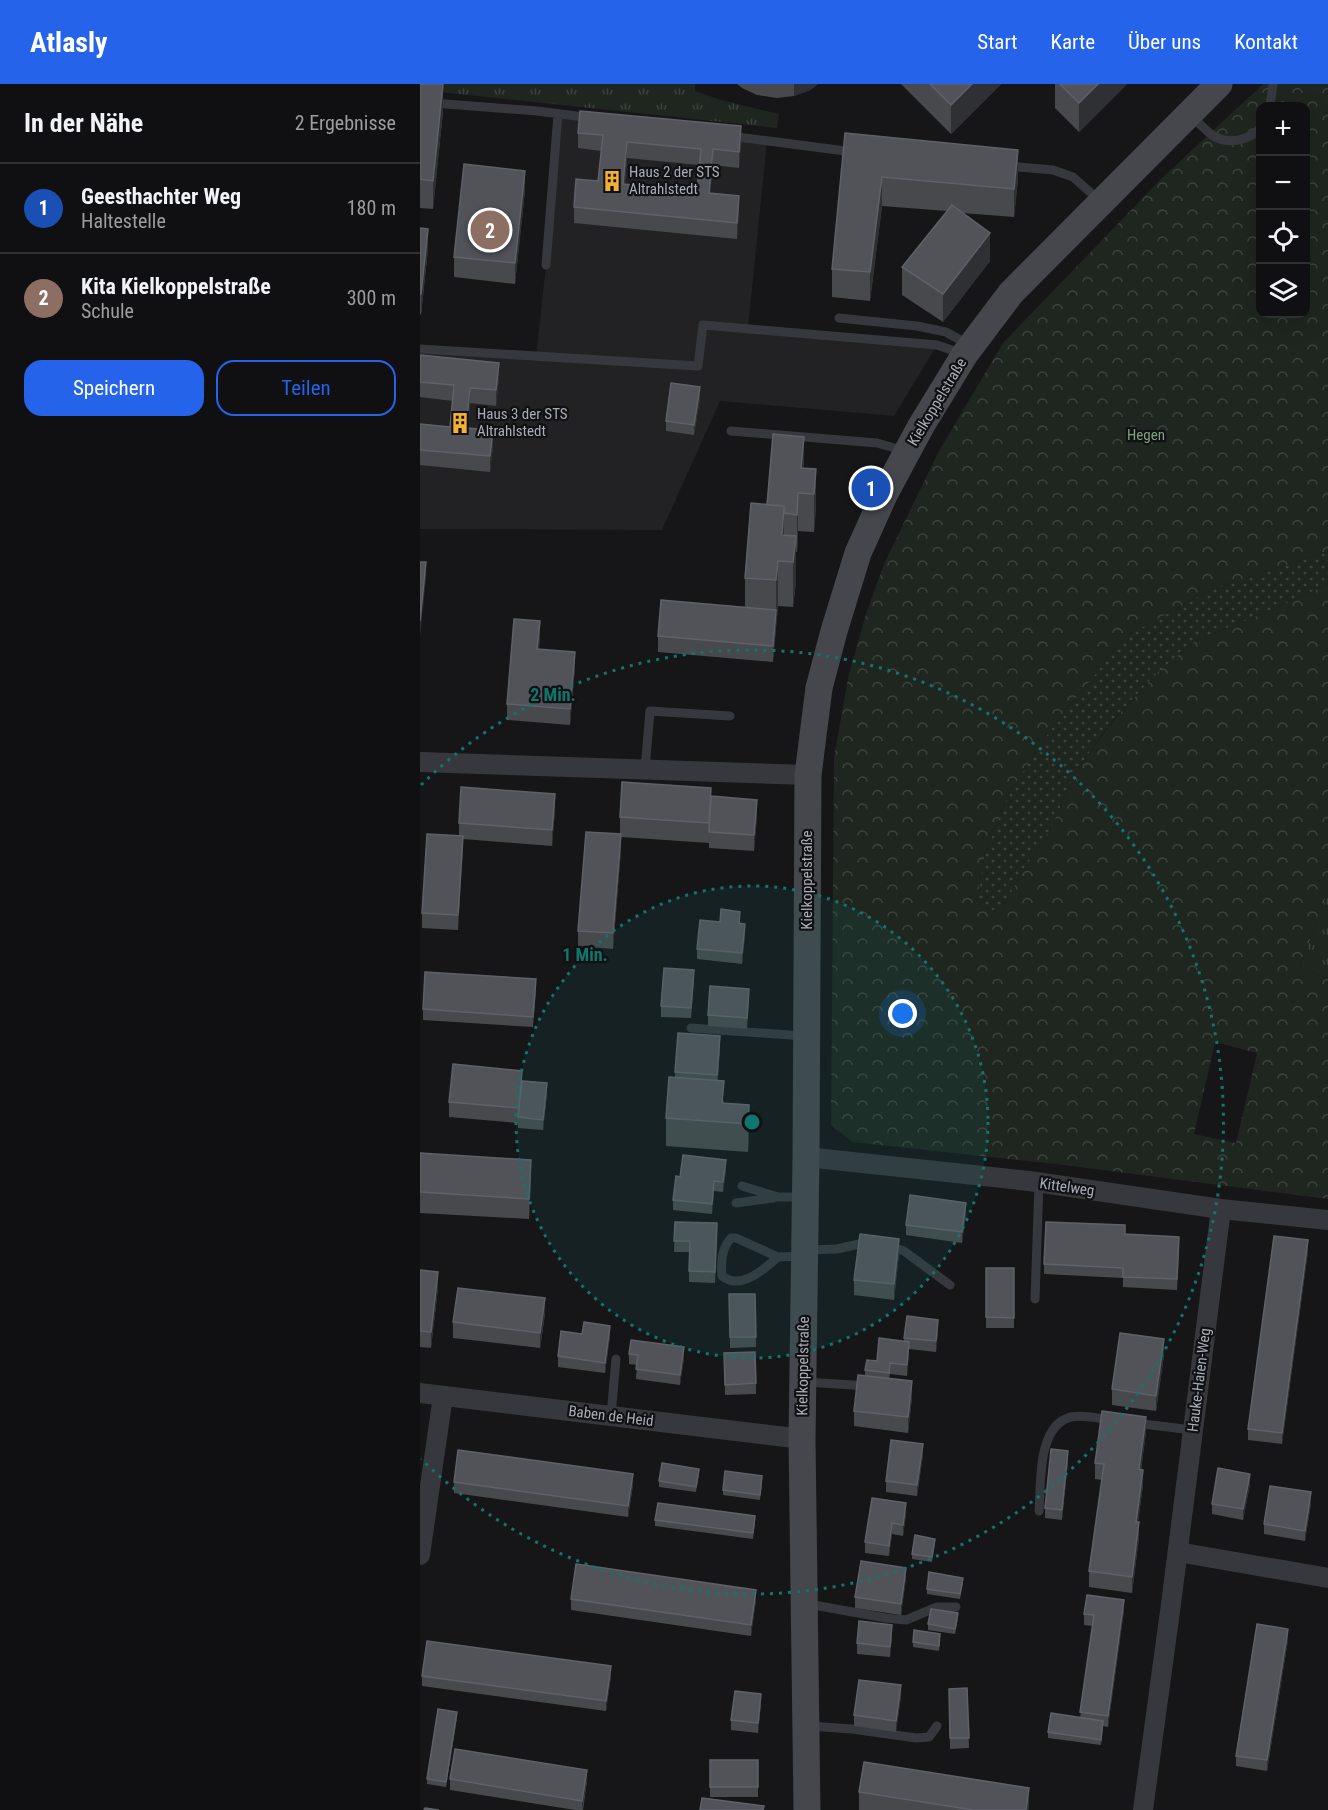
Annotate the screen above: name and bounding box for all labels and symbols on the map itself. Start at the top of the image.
place label: Haus 2 der STS Altrahlstedt [629,163,720,198]
building icon: Haus 2 der STS Altrahlstedt [600,169,624,193]
pin: 2 [470,208,510,252]
street label: Kielkoppelstraße [904,355,970,449]
place label: Haus 3 der STS Altrahlstedt [477,405,568,440]
building icon: Haus 3 der STS Altrahlstedt [448,411,472,435]
park label: Hegen [1127,426,1165,444]
pin: 1 [852,466,890,510]
text: 2 Min. [530,684,576,705]
street label: Kielkoppelstraße [798,830,816,930]
text: 1 Min. [562,944,608,965]
your location [888,999,917,1028]
centre of rings [742,1112,762,1132]
street label: Kittelweg [1038,1174,1096,1200]
street label: Kielkoppelstraße [793,1316,813,1416]
street label: Hauke-Haien-Weg [1184,1327,1214,1433]
street label: Baben de Heid [567,1402,655,1430]

